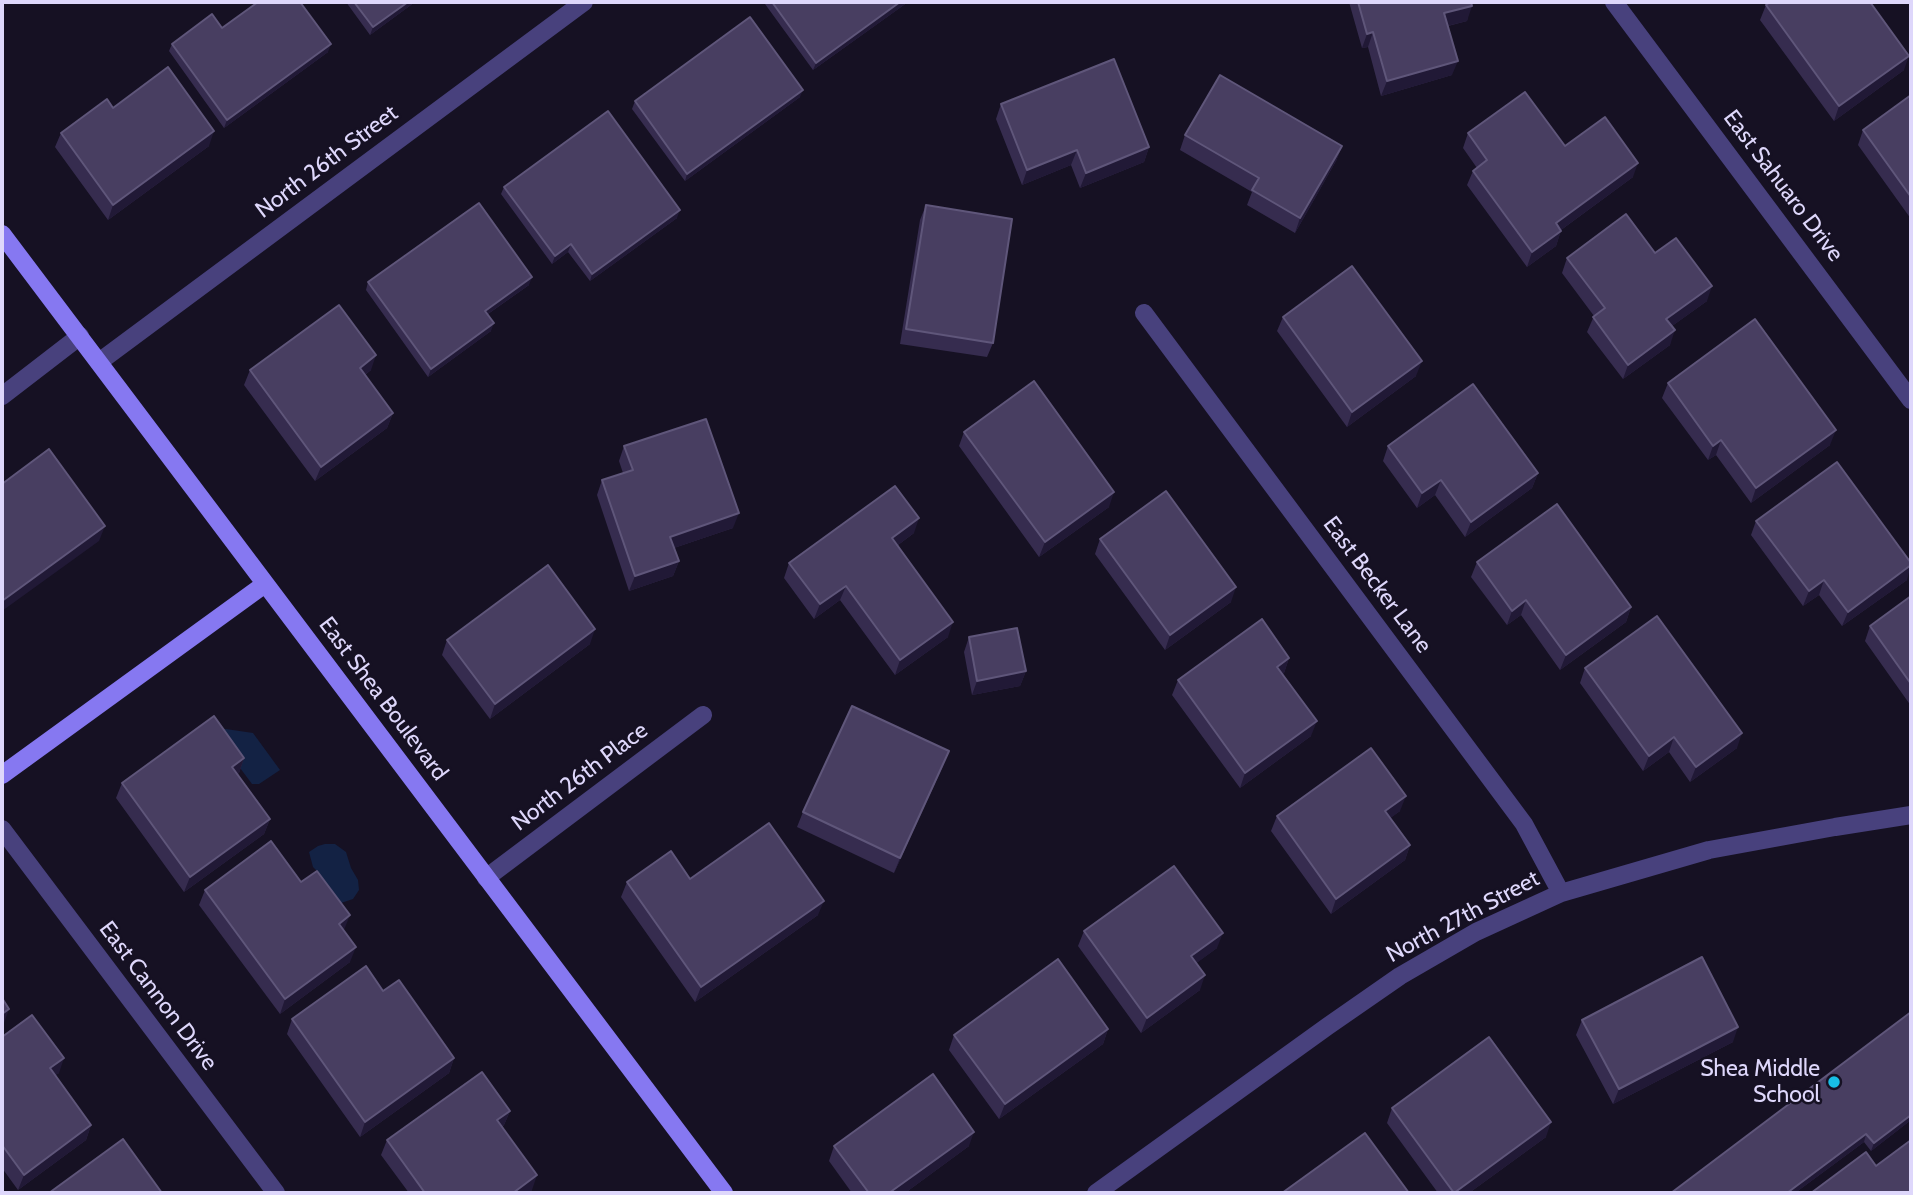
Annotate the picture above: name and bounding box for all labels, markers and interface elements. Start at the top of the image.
street label: North 26th Street [250,100,404,224]
street label: East Sahuaro Drive [1717,105,1849,267]
street label: East Becker Lane [1317,511,1437,659]
street label: East Shea Boulevard [313,612,453,786]
street label: North 26th Place [507,717,653,837]
street label: North 27th Street [1382,865,1544,969]
street label: East Cannon Drive [93,916,223,1076]
place label: Shea Middle School [1700,1055,1820,1109]
marker: Shea Middle School [1826,1074,1842,1090]

